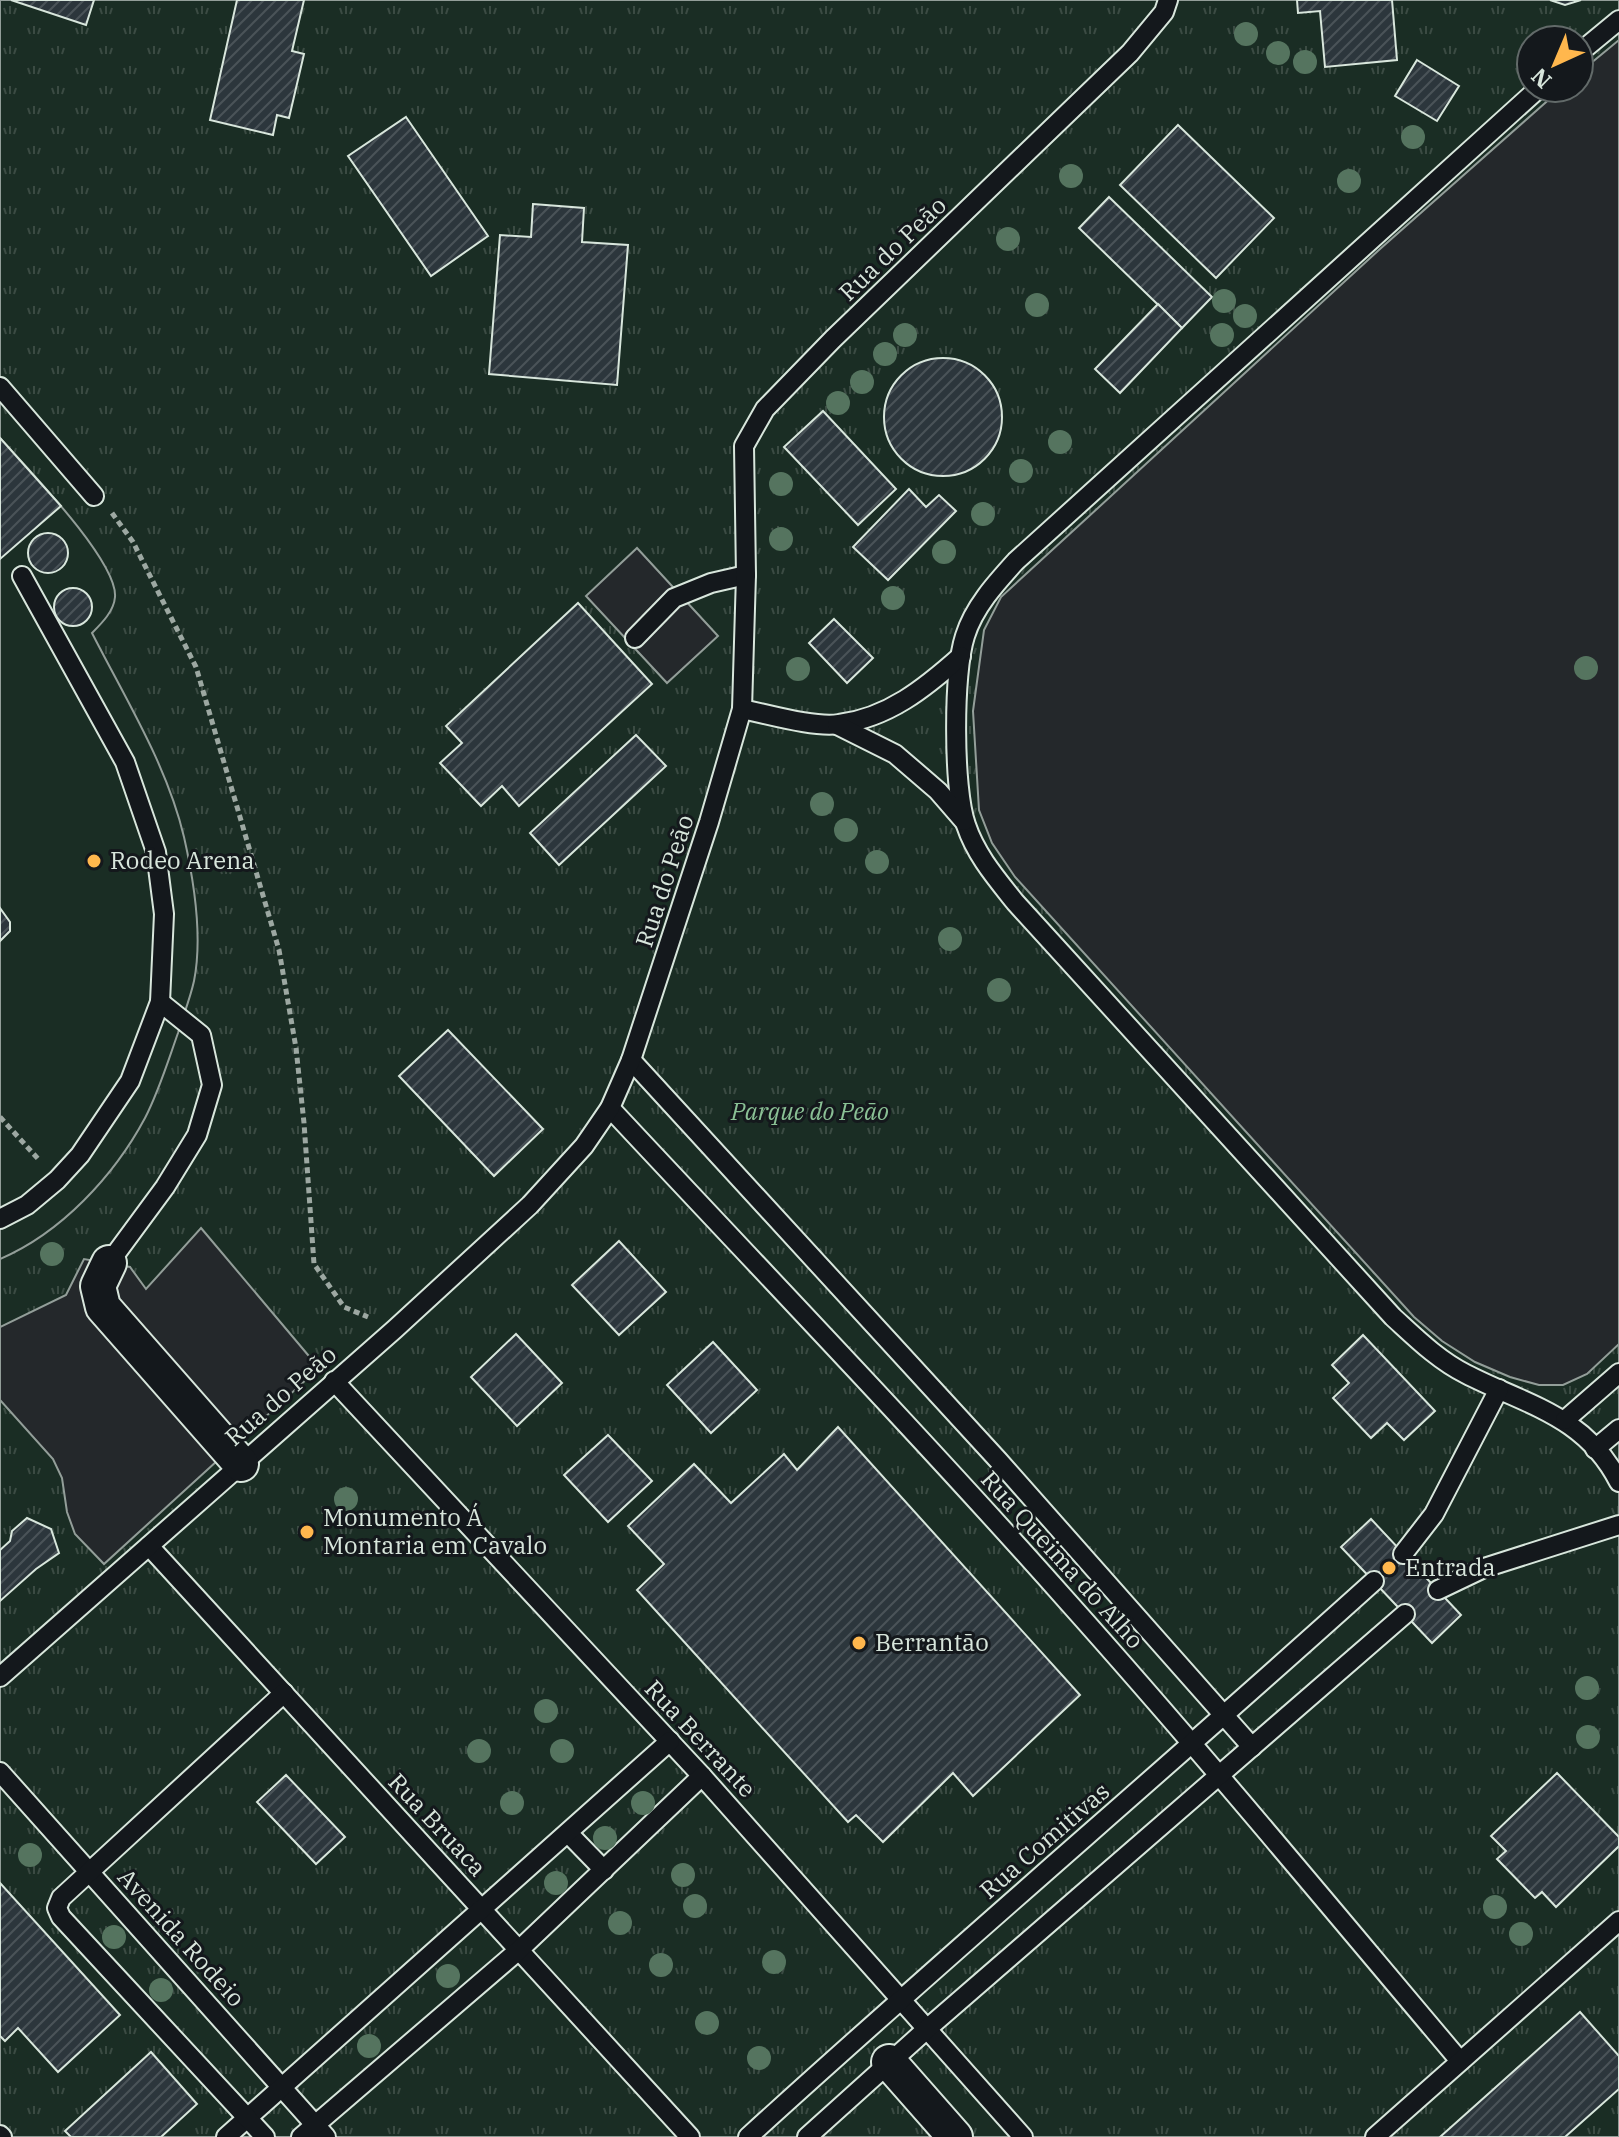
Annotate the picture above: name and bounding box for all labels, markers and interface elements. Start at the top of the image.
north arrow [1515,24,1595,104]
text: N [1524,62,1557,95]
street label: Rua do Peão [832,189,953,308]
street label: Rua do Peão [628,810,701,951]
place label: Rodeo Arena [110,844,255,876]
marker: Rodeo Arena [85,852,103,870]
park label: Parque do Peão [730,1095,889,1127]
street label: Rua do Peão [218,1338,343,1452]
street label: Rua Queima do Alho [974,1463,1151,1655]
place label: Monumento Á Montaria em Cavalo [323,1501,547,1561]
marker: Monumento Á Montaria em Cavalo [298,1523,316,1541]
place label: Entrada [1405,1551,1496,1583]
marker: Entrada [1380,1559,1398,1577]
place label: Berrantão [875,1626,989,1658]
marker: Berrantão [850,1634,868,1652]
street label: Rua Berrante [638,1673,763,1804]
street label: Rua Bruaca [382,1766,494,1883]
street label: Rua Comitivas [973,1775,1116,1906]
street label: Avenida Rodeio [111,1861,252,2013]

